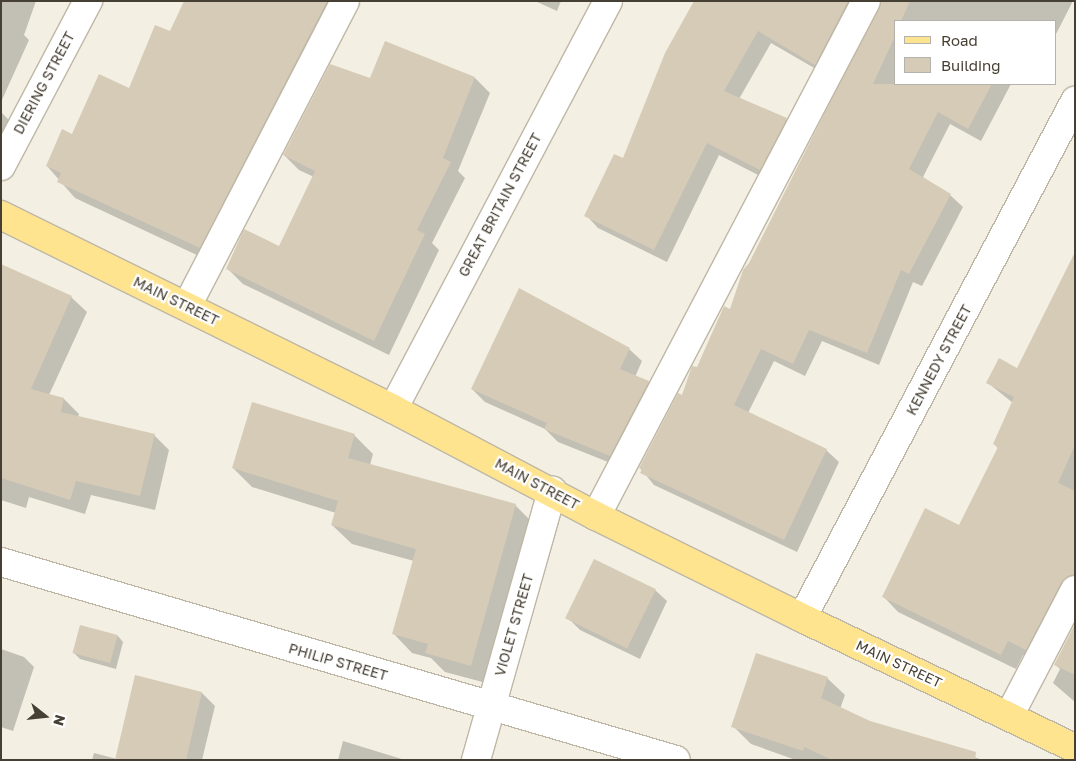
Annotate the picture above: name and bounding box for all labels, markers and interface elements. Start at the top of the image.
legend [894,20,1056,85]
street label: DIERING STREET [10,29,78,137]
text: Road [941,31,978,49]
text: Building [941,56,1001,74]
street label: GREAT BRITAIN STREET [455,130,545,280]
street label: MAIN STREET [131,273,221,329]
street label: KENNEDY STREET [903,302,975,418]
street label: MAIN STREET [492,455,582,513]
street label: VIOLET STREET [491,572,537,678]
street label: MAIN STREET [853,637,945,691]
street label: PHILIP STREET [287,640,389,684]
north arrow [20,691,70,741]
text: N [50,713,70,728]

